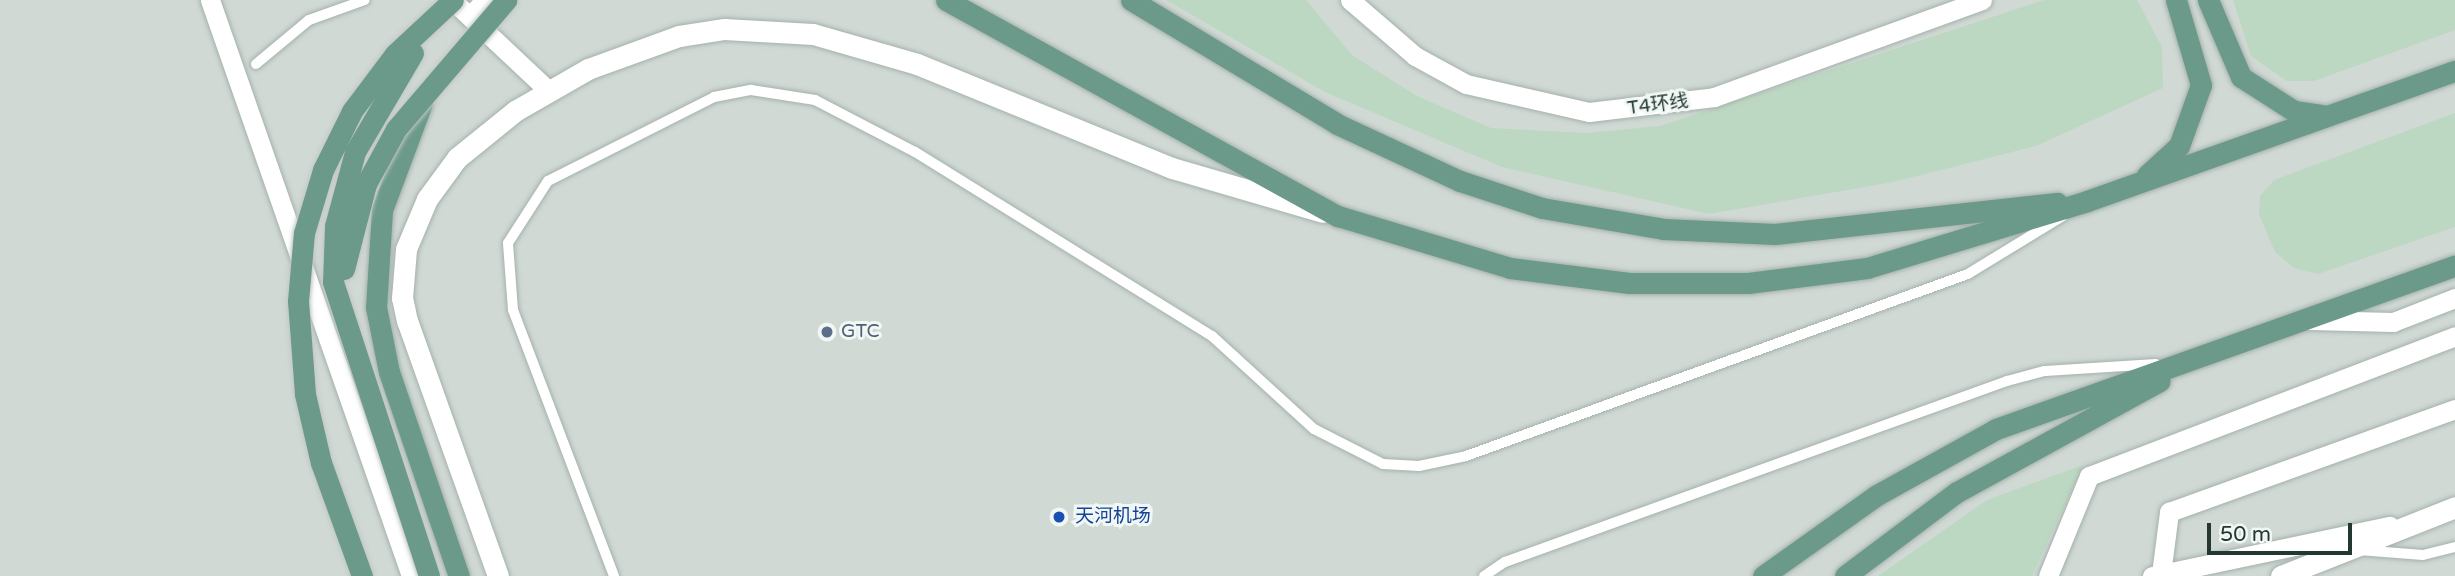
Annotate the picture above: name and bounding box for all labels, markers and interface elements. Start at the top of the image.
street label: T4环线 [1626,89,1690,121]
place label: GTC [841,321,880,343]
marker: GTC [819,324,835,340]
place label: 天河机场 [1075,506,1151,528]
marker: 天河机场 [1049,507,1069,527]
scale bar [2210,510,2355,554]
text: 50 m [2220,522,2271,547]

